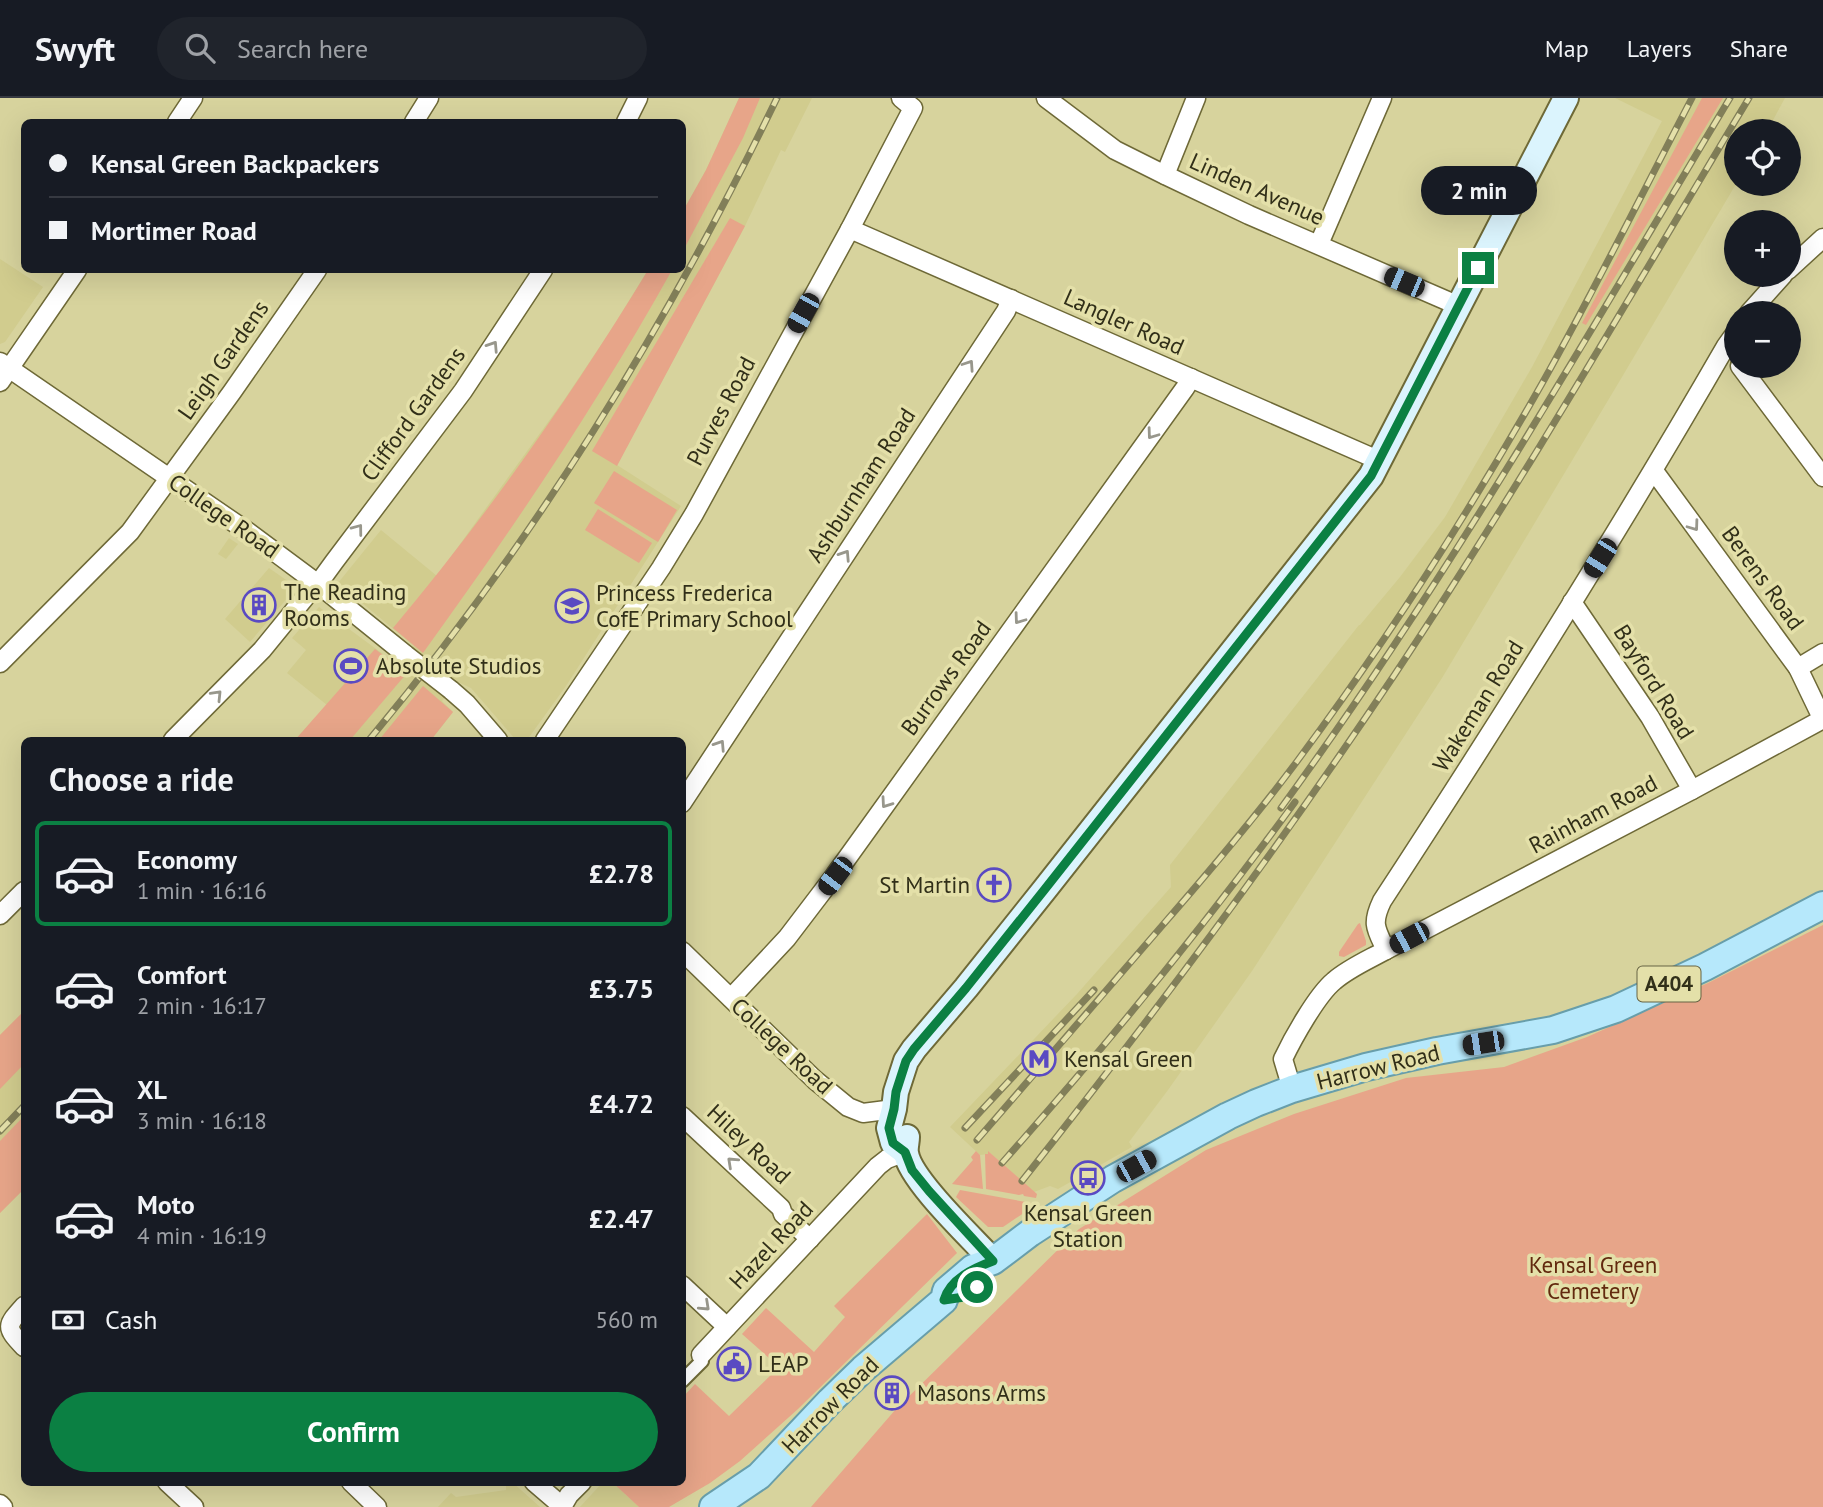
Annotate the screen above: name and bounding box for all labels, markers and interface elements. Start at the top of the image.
search box [157,17,647,80]
text: Swyft [35,27,115,70]
icon: search [181,29,219,67]
text: Search here [237,32,368,65]
text: Map [1545,33,1589,64]
text: Layers [1627,33,1692,64]
text: Share [1730,33,1788,64]
map controls [1724,119,1801,378]
button: locate [1724,119,1801,196]
street label: Linden Avenue [1185,146,1329,231]
text: Kensal Green Backpackers [91,147,379,180]
callout: 2 min [1420,166,1536,216]
text: 2 min [1451,176,1507,205]
button: + [1724,210,1801,287]
text: Mortimer Road [91,214,257,247]
route end [1462,252,1494,284]
car [1381,264,1428,300]
street label: Langler Road [1059,282,1189,361]
car [784,290,823,336]
street label: Leigh Gardens [171,294,274,425]
button: − [1724,301,1801,378]
street label: Clifford Gardens [354,341,471,486]
one-way arrow [484,341,497,354]
street label: Purves Road [680,351,761,470]
one-way arrow [961,360,974,373]
street label: Ashburnham Road [800,402,921,567]
one-way arrow [1148,426,1160,439]
street label: College Road [163,467,285,564]
one-way arrow [1686,518,1698,531]
street label: Berens Road [1716,520,1811,635]
one-way arrow [350,525,363,537]
car [1580,535,1621,581]
one-way arrow [837,550,850,563]
place label: The Reading Rooms [284,577,406,632]
place label: Princess Frederica CofE Primary School [596,578,793,633]
building icon: The Reading Rooms [240,586,278,624]
school or university icon: Princess Frederica CofE Primary School [553,587,591,625]
one-way arrow [1015,611,1028,624]
street label: Burrows Road [894,615,997,741]
street label: Bayford Road [1608,619,1701,745]
street label: Wakeman Road [1426,635,1529,777]
sports icon: Absolute Studios [332,647,370,685]
place label: Absolute Studios [376,651,541,680]
one-way arrow [209,690,222,703]
one-way arrow [711,740,724,753]
text: Choose a ride [49,758,234,800]
street label: Rainham Road [1524,768,1662,859]
one-way arrow [882,795,894,808]
icon: car [53,842,116,905]
text: Economy [137,843,237,876]
car [814,853,857,899]
text: £2.78 [589,857,654,890]
church icon: St Martin [975,866,1013,904]
place label: St Martin [879,870,970,899]
text: 1 min · 16:16 [137,876,267,905]
car [1386,919,1433,957]
icon: car [53,957,116,1020]
text: Comfort [137,958,227,991]
road number: A404 [1638,966,1700,1001]
text: £3.75 [589,972,654,1005]
text: 2 min · 16:17 [137,991,267,1020]
street label: College Road [726,991,839,1100]
car [1461,1029,1506,1057]
street label: Harrow Road [1313,1037,1442,1096]
metro station icon: Kensal Green [1020,1040,1058,1078]
place label: Kensal Green [1064,1044,1193,1073]
icon: car [53,1072,116,1135]
text: XL [137,1073,167,1106]
text: £4.72 [589,1087,654,1120]
street label: Hiley Road [701,1097,797,1190]
text: 3 min · 16:18 [137,1106,267,1135]
car [1113,1147,1160,1185]
one-way arrow [727,1157,740,1170]
bus stop icon: Kensal Green Station [1069,1159,1107,1197]
icon: car [53,1187,116,1250]
text: Moto [137,1188,195,1221]
street label: Hazel Road [723,1195,819,1295]
place label: Kensal Green Station [1024,1198,1152,1253]
text: £2.47 [589,1202,654,1235]
text: 4 min · 16:19 [137,1221,267,1250]
park label: Kensal Green Cemetery [1529,1250,1657,1305]
route start [961,1271,993,1303]
one-way arrow [697,1297,710,1310]
icon: cash [49,1301,87,1339]
text: Cash [105,1303,157,1336]
text: 560 m [596,1305,658,1334]
public building icon: LEAP [715,1345,753,1383]
place label: LEAP [758,1349,809,1378]
street label: Harrow Road [775,1350,884,1459]
building icon: Masons Arms [873,1374,911,1412]
place label: Masons Arms [917,1378,1046,1407]
button: Confirm [49,1392,658,1472]

